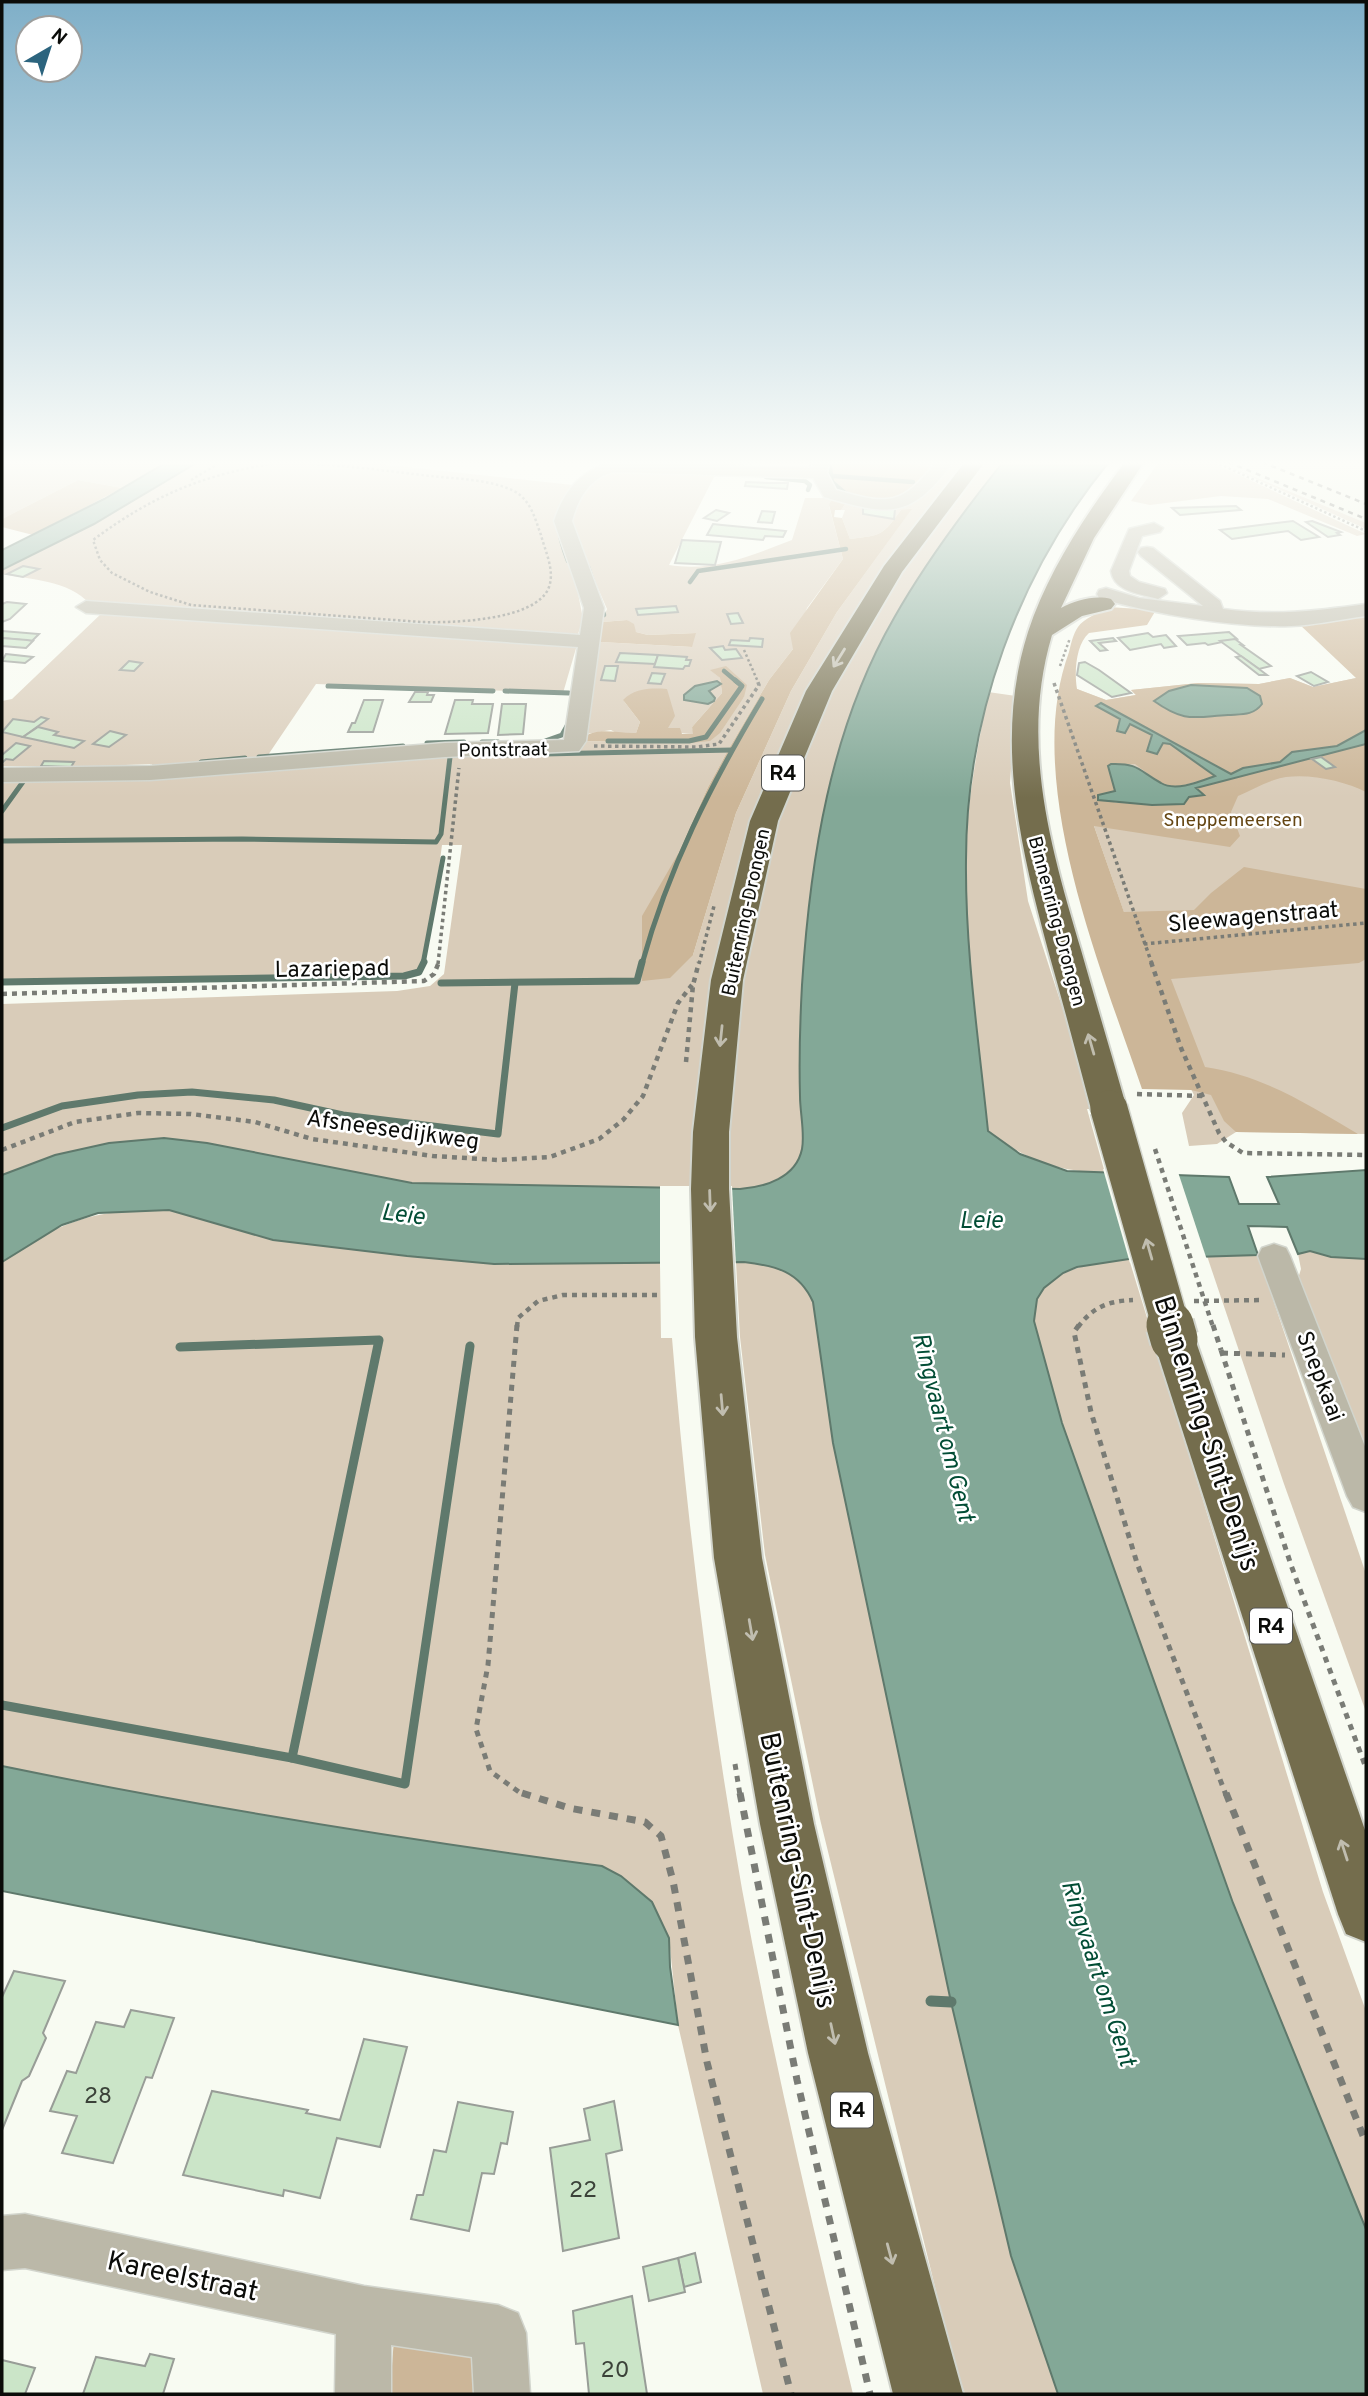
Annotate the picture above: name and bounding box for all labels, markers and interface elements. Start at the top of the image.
north arrow [14,14,84,84]
text: N [46,24,71,51]
one-way arrow [832,648,846,668]
street label: Pontstraat [458,738,548,764]
road number: R4 [762,756,804,790]
park label: Sneppemeersen [1163,809,1303,833]
street label: Buitenring-Drongen [717,826,776,998]
street label: Binnenring-Drongen [1022,834,1090,1009]
street label: Sleewagenstraat [1167,897,1340,940]
street label: Lazariepad [274,955,390,986]
one-way arrow [714,1024,727,1047]
one-way arrow [1084,1033,1097,1055]
street label: Afsneesedijkweg [305,1105,481,1158]
one-way arrow [704,1189,717,1212]
water label: Leie [379,1198,427,1234]
water label: Leie [959,1207,1003,1237]
one-way arrow [1142,1239,1155,1261]
street label: Binnenring-Sint-Denijs [1144,1292,1267,1576]
street label: Snepkaai [1288,1328,1349,1426]
water label: Ringvaart om Gent [904,1330,980,1527]
one-way arrow [716,1393,729,1416]
road number: R4 [1250,1608,1292,1644]
one-way arrow [745,1619,758,1641]
street label: Buitenring-Sint-Denijs [749,1729,843,2012]
one-way arrow [1337,1839,1350,1861]
water label: Ringvaart om Gent [1053,1877,1142,2072]
one-way arrow [827,2022,841,2045]
house number: 28 [84,2083,112,2112]
road number: R4 [831,2092,873,2128]
house number: 22 [569,2177,597,2206]
one-way arrow [884,2242,897,2265]
street label: Kareelstraat [103,2244,261,2312]
house number: 20 [601,2357,629,2386]

